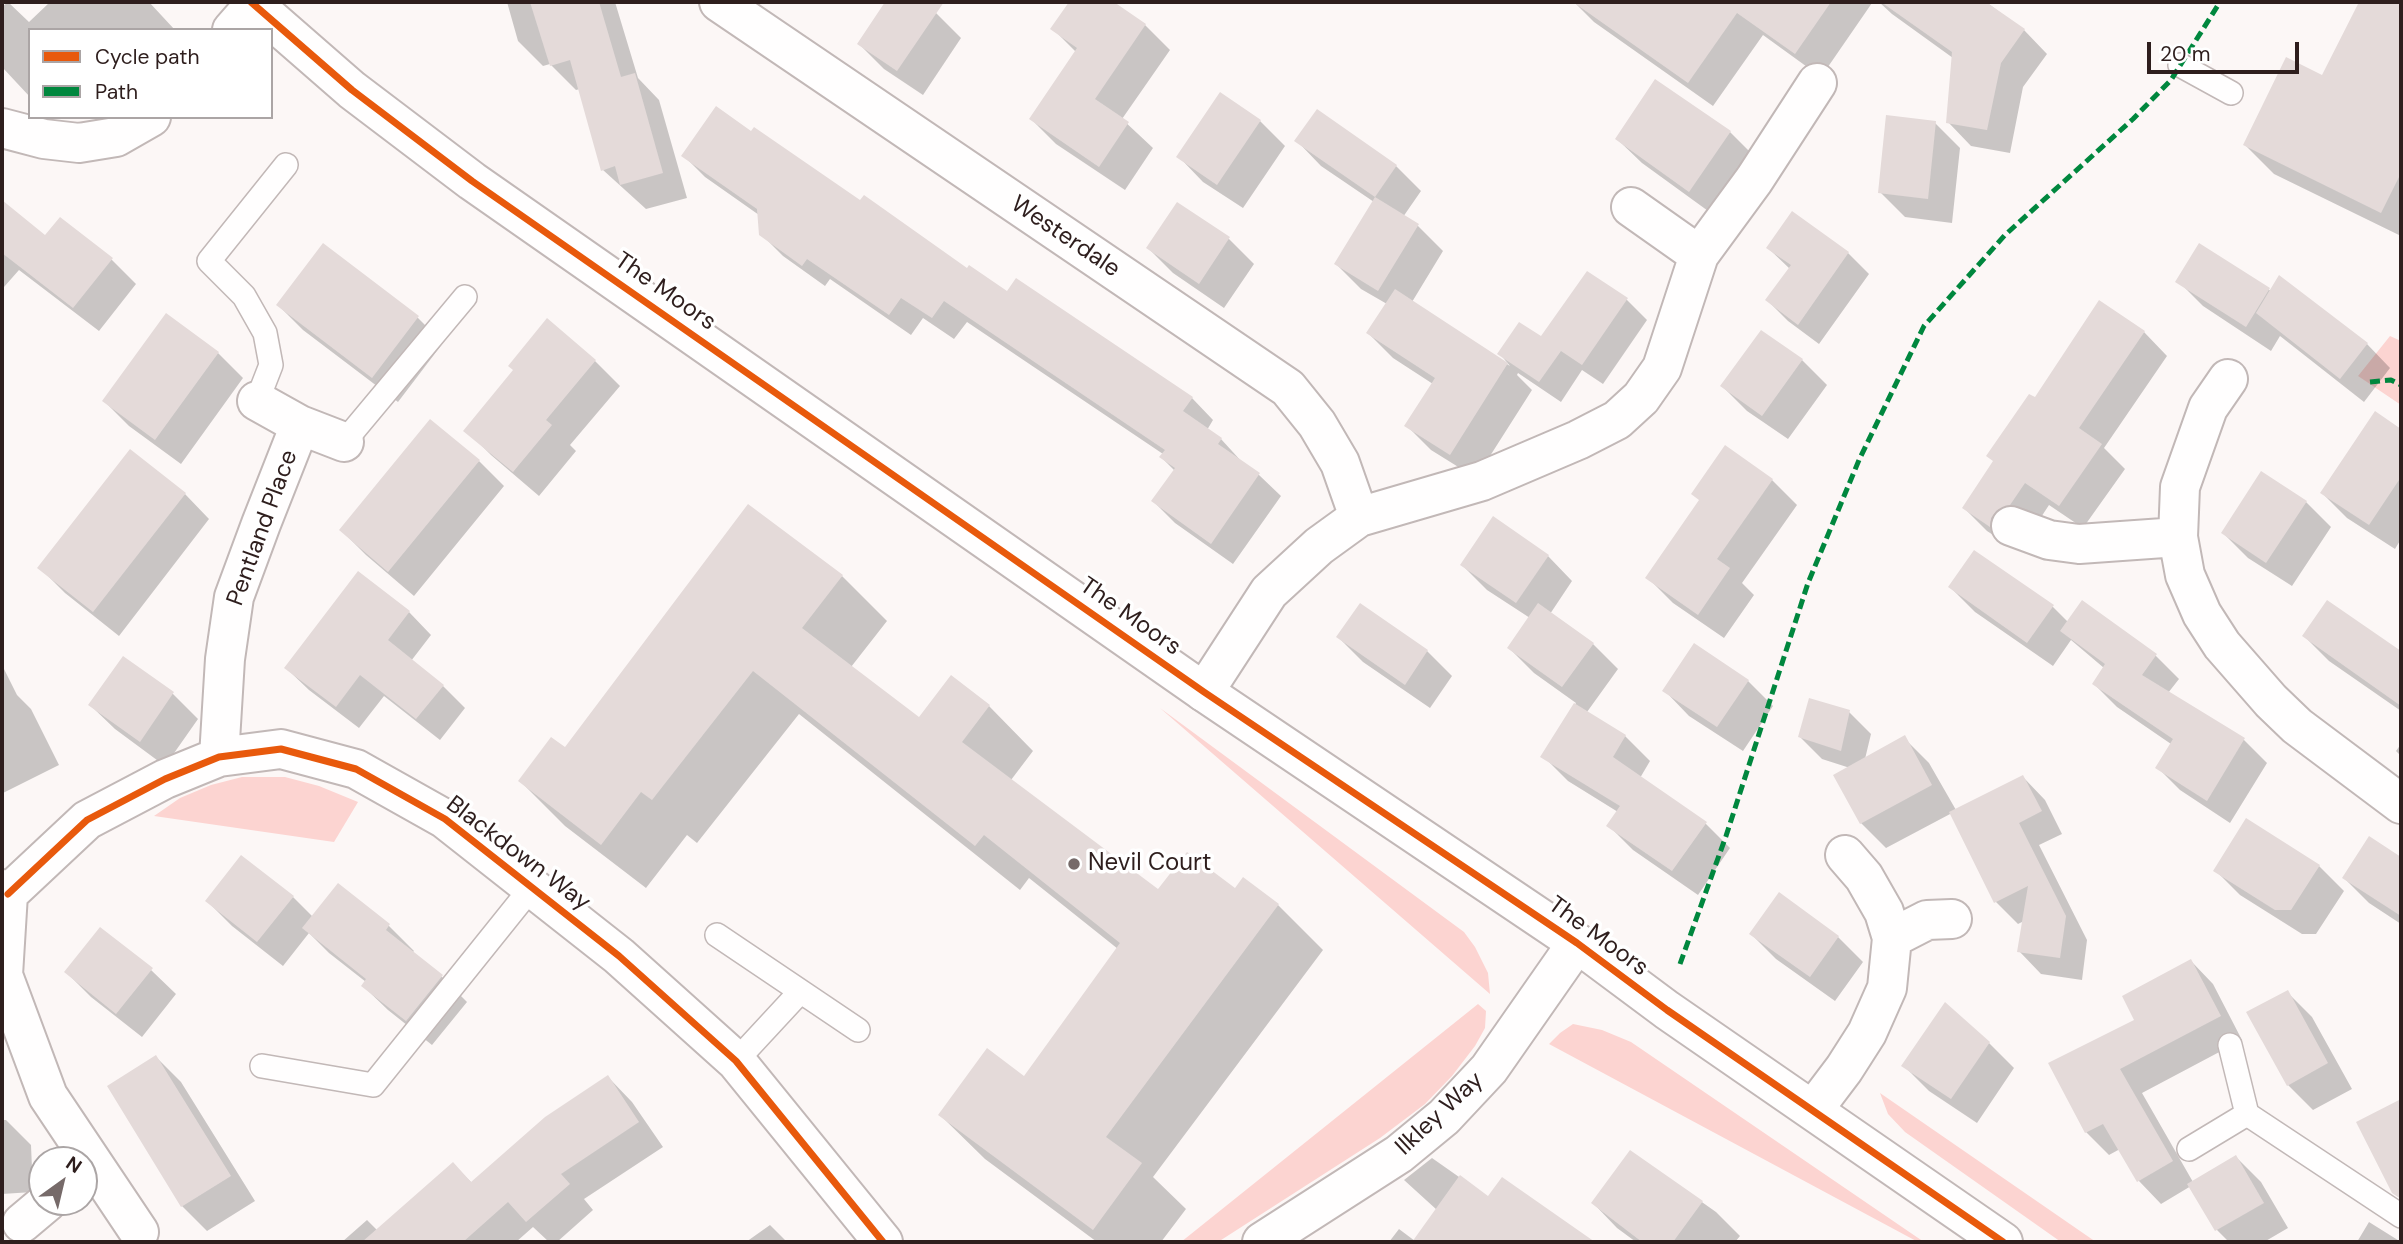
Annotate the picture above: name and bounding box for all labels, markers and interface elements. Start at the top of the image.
legend [28,28,273,119]
scale bar [2151,28,2303,72]
text: 20 m [2160,40,2211,68]
text: Cycle path [95,43,200,71]
text: Path [95,78,138,106]
street label: Westerdale [1005,190,1125,284]
street label: The Moors [609,247,721,337]
street label: Pentland Place [222,446,304,610]
street label: The Moors [1074,572,1186,662]
street label: Blackdown Way [440,790,596,918]
place label: Nevil Court [1088,850,1211,878]
marker: Nevil Court [1066,856,1082,872]
street label: The Moors [1542,891,1654,983]
street label: Ilkley Way [1390,1066,1490,1162]
north arrow [28,1146,98,1216]
text: N [61,1151,87,1179]

